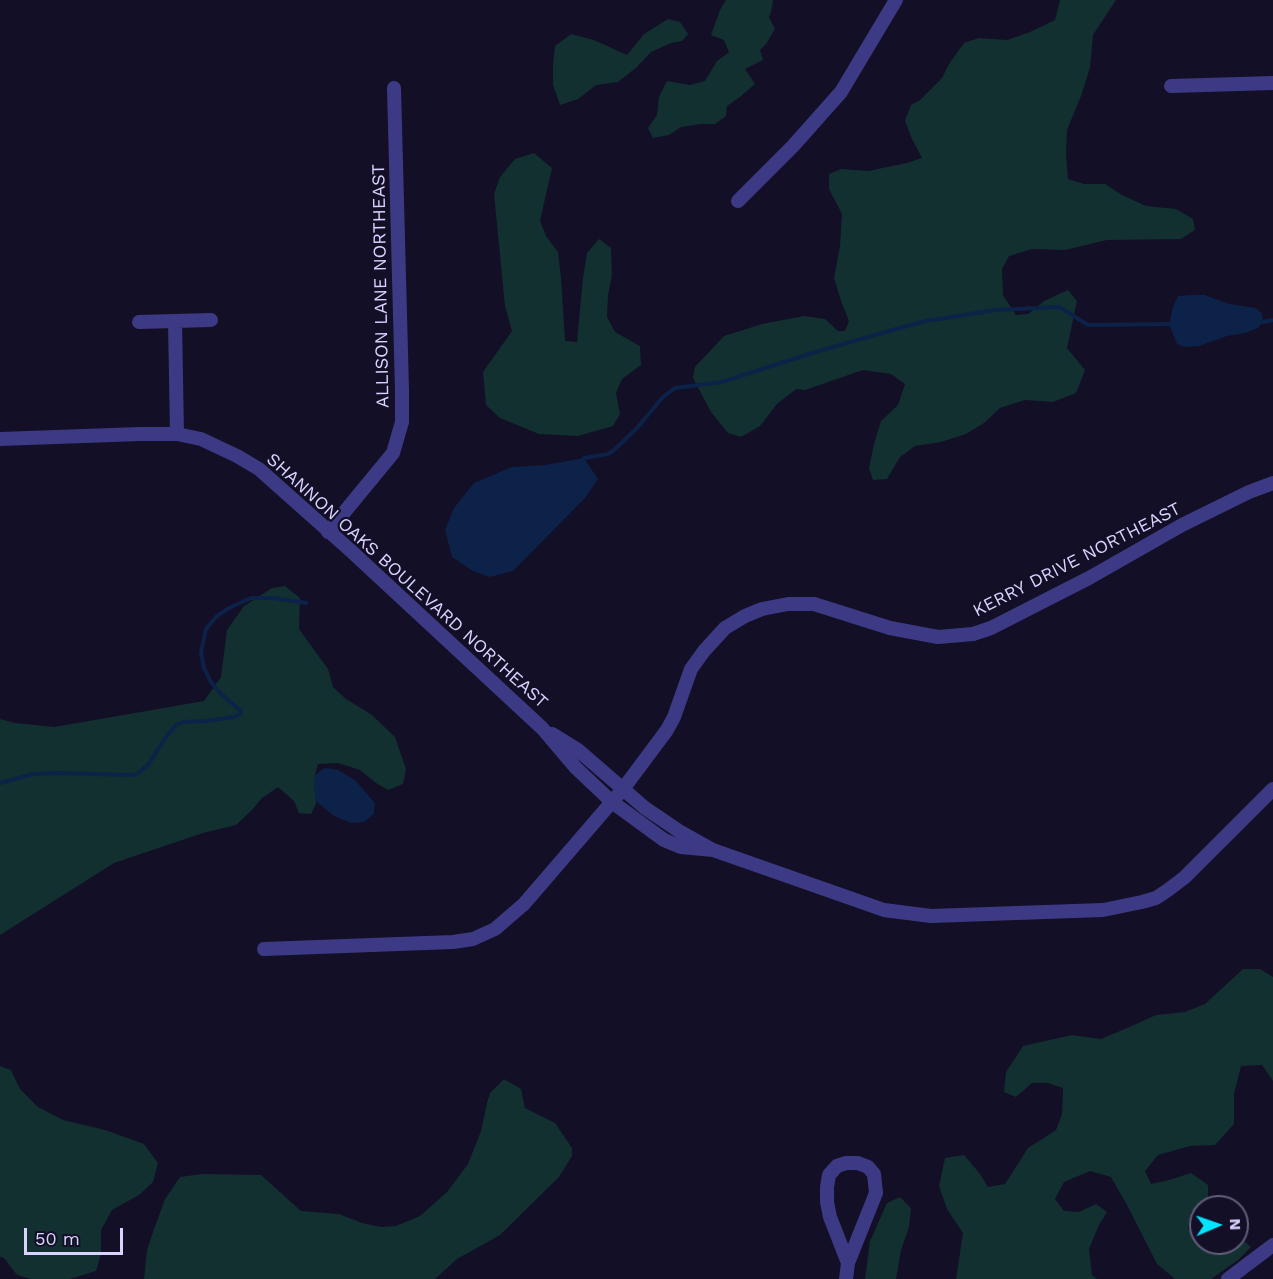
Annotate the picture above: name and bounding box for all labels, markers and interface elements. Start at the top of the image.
street label: ALLISON LANE NORTHEAST [368,164,394,408]
street label: SHANNON OAKS BOULEVARD NORTHEAST [262,449,552,713]
street label: KERRY DRIVE NORTHEAST [970,498,1184,622]
north arrow [1189,1195,1249,1255]
scale bar [27,1216,126,1254]
text: N [1226,1218,1245,1231]
text: 50 m [35,1228,80,1249]

